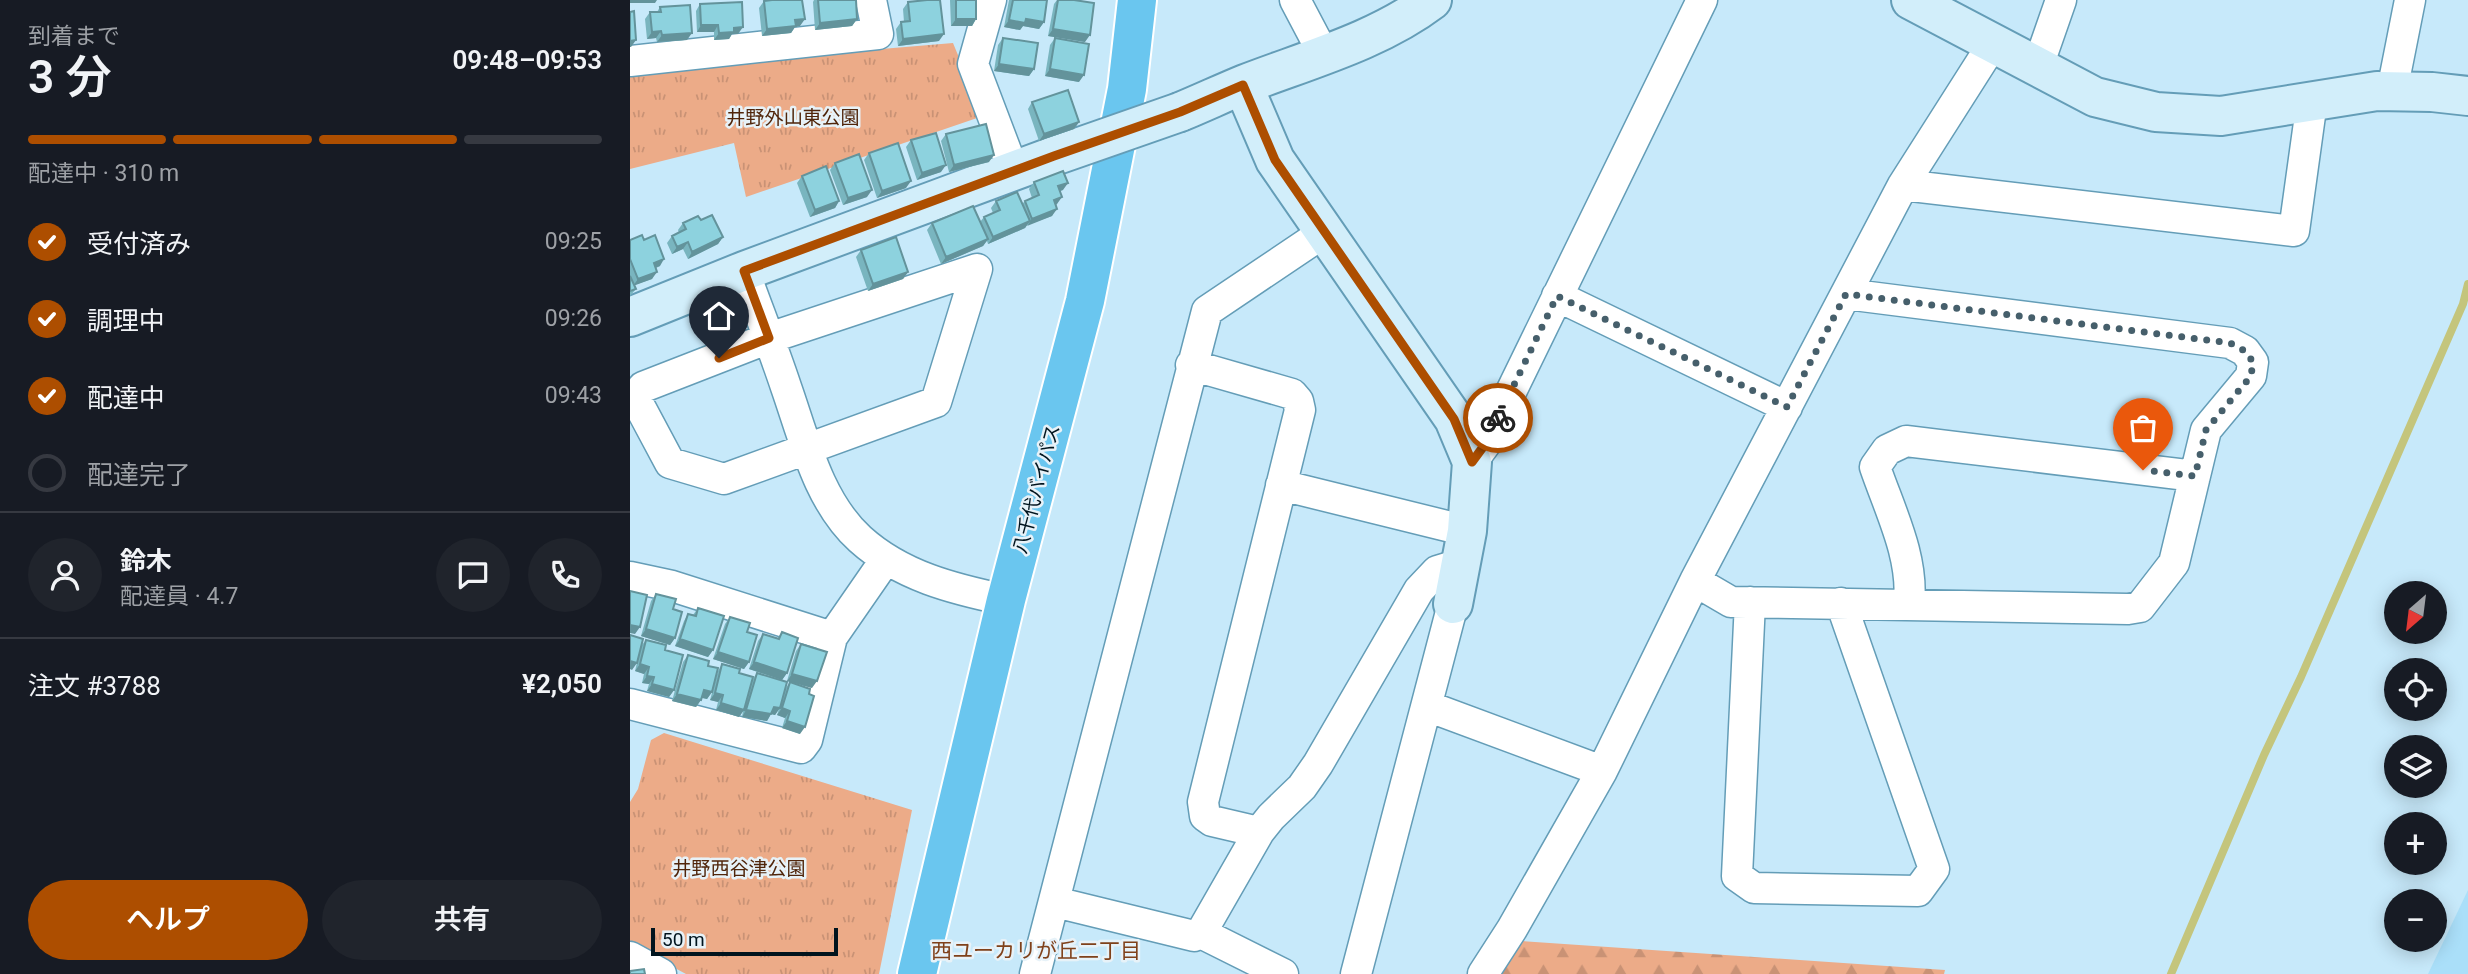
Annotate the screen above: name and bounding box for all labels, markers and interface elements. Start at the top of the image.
text: 到着まで [28,23,120,50]
text: 09:48–09:53 [452,45,602,75]
text: 3 分 [28,50,112,104]
park label: 井野外山東公園 [726,106,860,129]
text: 配達中 · 310 m [28,160,179,187]
icon: check [28,223,66,261]
text: 09:25 [545,228,602,255]
text: 受付済み [87,229,191,259]
pin [689,286,749,358]
icon: home [700,297,738,335]
icon: check [28,300,66,338]
text: 09:26 [545,305,602,332]
text: 調理中 [87,306,165,336]
icon: check [28,377,66,415]
text: 09:43 [545,382,602,409]
text: 配達中 [87,383,165,413]
courier [1463,383,1533,453]
pin [2113,398,2173,470]
icon: bike [1479,399,1517,437]
icon: bag [2124,409,2162,447]
street label: 八千代バイパス [1008,422,1065,556]
text: 配達完了 [87,460,191,490]
button: person [28,538,102,612]
button: chat [436,538,510,612]
button: phone [528,538,602,612]
text: 鈴木 [120,546,172,576]
north arrow [2384,581,2446,644]
map controls [2384,581,2447,952]
text: 配達員 · 4.7 [120,583,238,610]
button: locate [2384,658,2447,721]
text: ¥2,050 [522,669,602,699]
text: 注文 #3788 [28,671,161,701]
button: layers [2384,735,2447,798]
button: + [2384,812,2447,875]
park label: 井野西谷津公園 [672,857,806,880]
button: ヘルプ [28,880,308,960]
button: 共有 [322,880,602,960]
button: − [2384,889,2447,952]
scale bar [651,925,838,957]
text: 50 m [662,928,705,951]
district label: 西ユーカリが丘二丁目 [931,939,1141,963]

